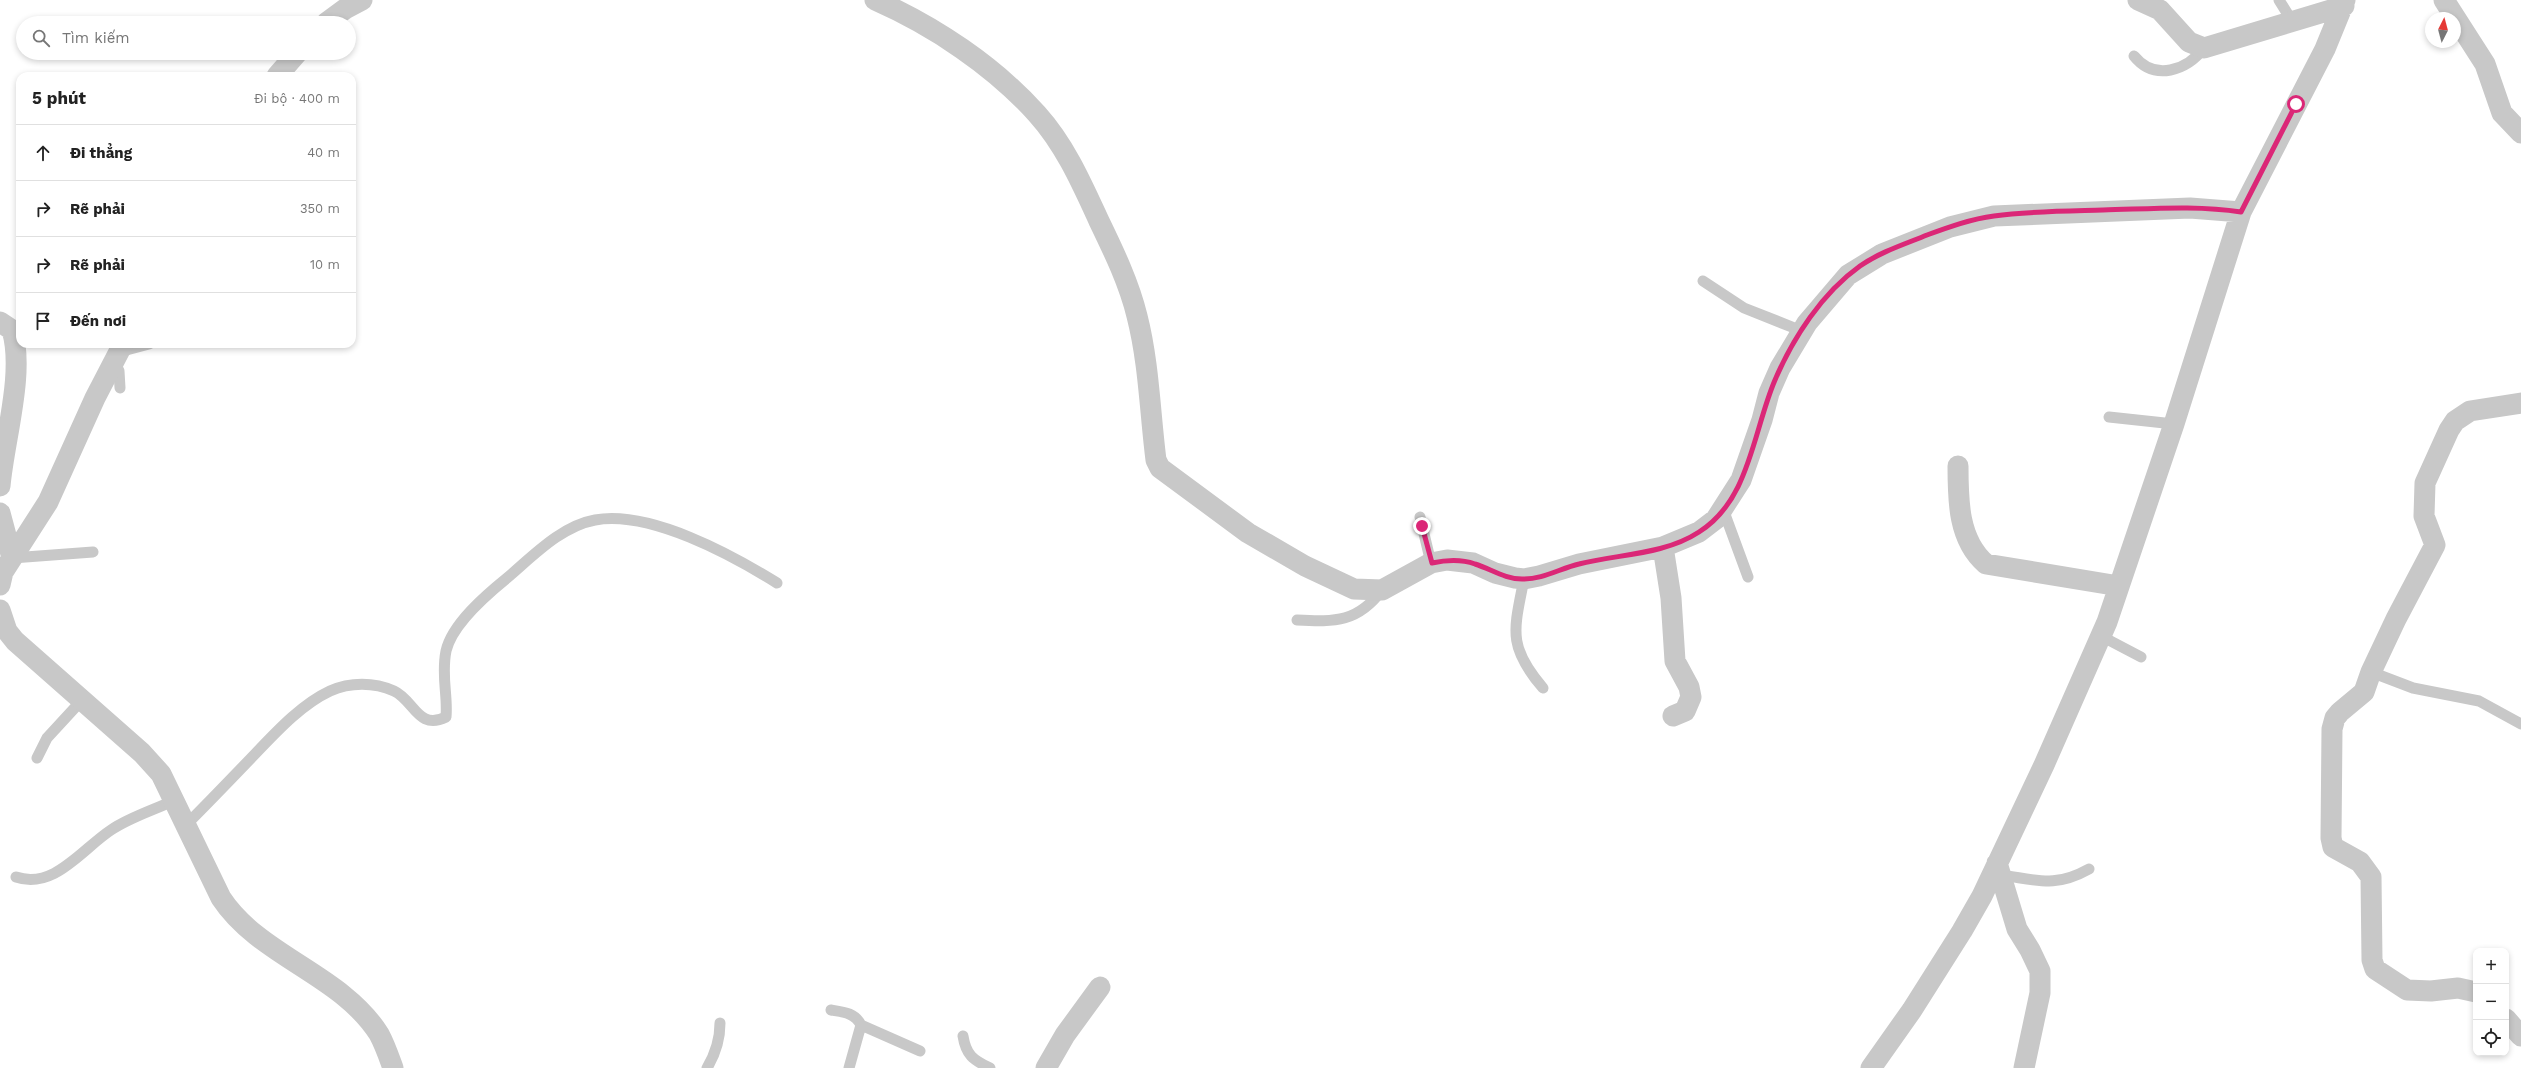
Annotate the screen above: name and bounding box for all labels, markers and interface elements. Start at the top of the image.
north arrow [2425,12,2461,48]
search box [16,16,356,60]
icon: search [30,27,52,49]
text: Tìm kiếm [62,29,130,47]
text: 5 phút [32,88,86,108]
text: Đi bộ · 400 m [254,91,340,106]
route start [2287,95,2305,113]
icon: ahead [32,142,54,164]
text: Đi thẳng [70,144,132,162]
text: 40 m [307,145,340,160]
icon: right [32,198,54,220]
text: Rẽ phải [70,200,125,218]
text: 350 m [300,201,340,216]
icon: right [32,254,54,276]
text: Rẽ phải [70,256,125,274]
text: 10 m [310,257,340,272]
icon: arrive [32,310,54,332]
text: Đến nơi [70,312,126,330]
route end [1413,517,1431,535]
map controls [2473,948,2509,1056]
button: + [2473,948,2509,984]
button: − [2473,984,2509,1020]
button: locate [2473,1020,2509,1056]

